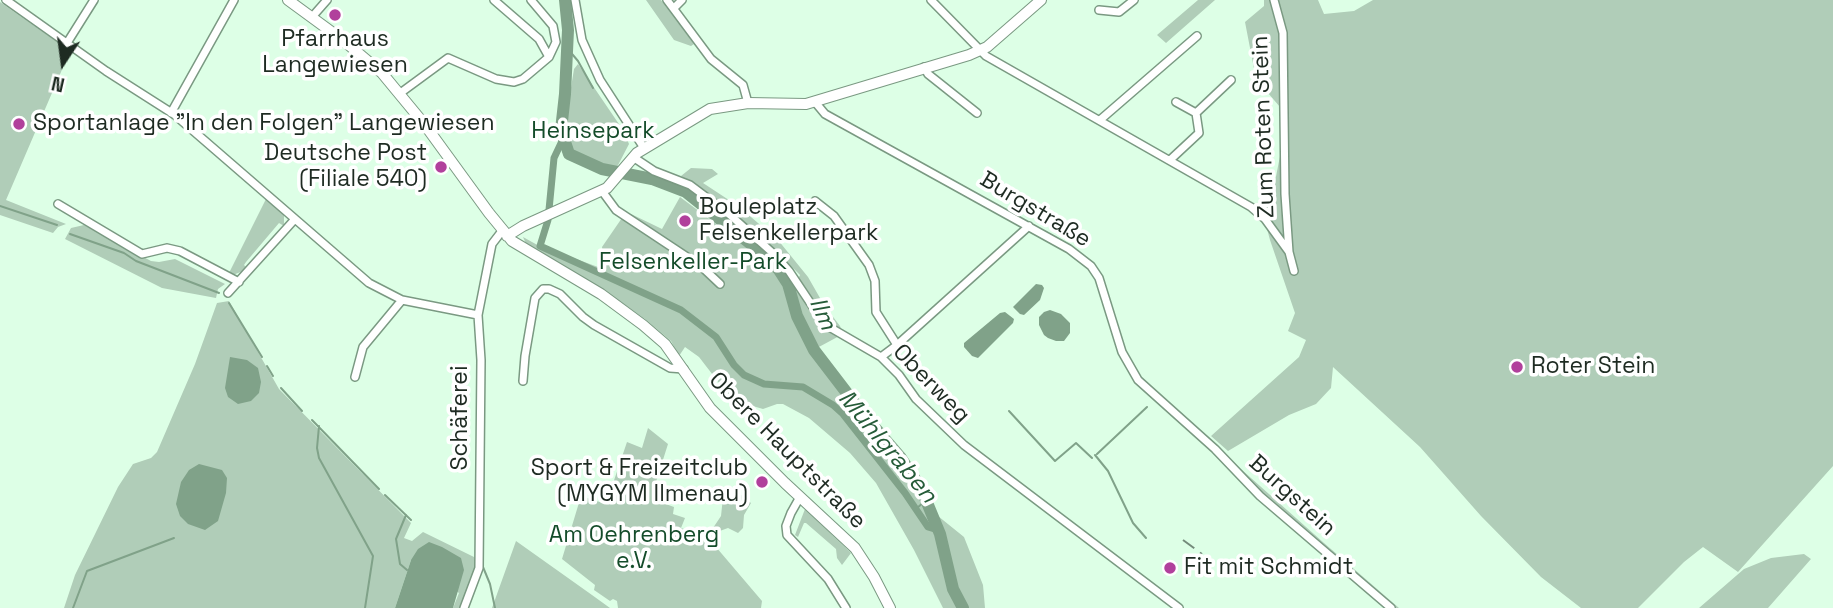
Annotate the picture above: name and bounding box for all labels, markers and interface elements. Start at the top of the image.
marker: Pfarrhaus Langewiesen [327,7,343,23]
place label: Pfarrhaus Langewiesen [262,26,408,80]
north arrow [28,28,98,98]
street label: Zum Roten Stein [1247,35,1281,219]
text: N [49,70,67,98]
place label: Sportanlage "In den Folgen" Langewiesen [33,110,494,138]
marker: Sportanlage "In den Folgen" Langewiesen [11,116,27,132]
park label: Heinsepark [531,118,655,146]
place label: Deutsche Post (Filiale 540) [264,140,427,194]
marker: Deutsche Post (Filiale 540) [433,159,449,175]
street label: Burgstraße [975,166,1095,254]
place label: Bouleplatz Felsenkellerpark [699,194,878,248]
marker: Bouleplatz Felsenkellerpark [677,213,693,229]
park label: Felsenkeller-Park [599,249,787,277]
water label: Ilm [802,293,842,335]
street label: Oberweg [887,339,975,429]
place label: Roter Stein [1531,353,1655,381]
marker: Roter Stein [1509,359,1525,375]
street label: Schäferei [447,365,475,471]
street label: Obere Hauptstraße [703,367,871,535]
water label: Mühlgraben [832,385,942,509]
street label: Burgstein [1243,450,1341,542]
place label: Sport & Freizeitclub (MYGYM Ilmenau) [531,455,748,509]
marker: Sport & Freizeitclub (MYGYM Ilmenau) [754,474,770,490]
park label: Am Oehrenberg e.V. [549,522,719,576]
place label: Fit mit Schmidt [1184,554,1353,582]
marker: Fit mit Schmidt [1162,560,1178,576]

